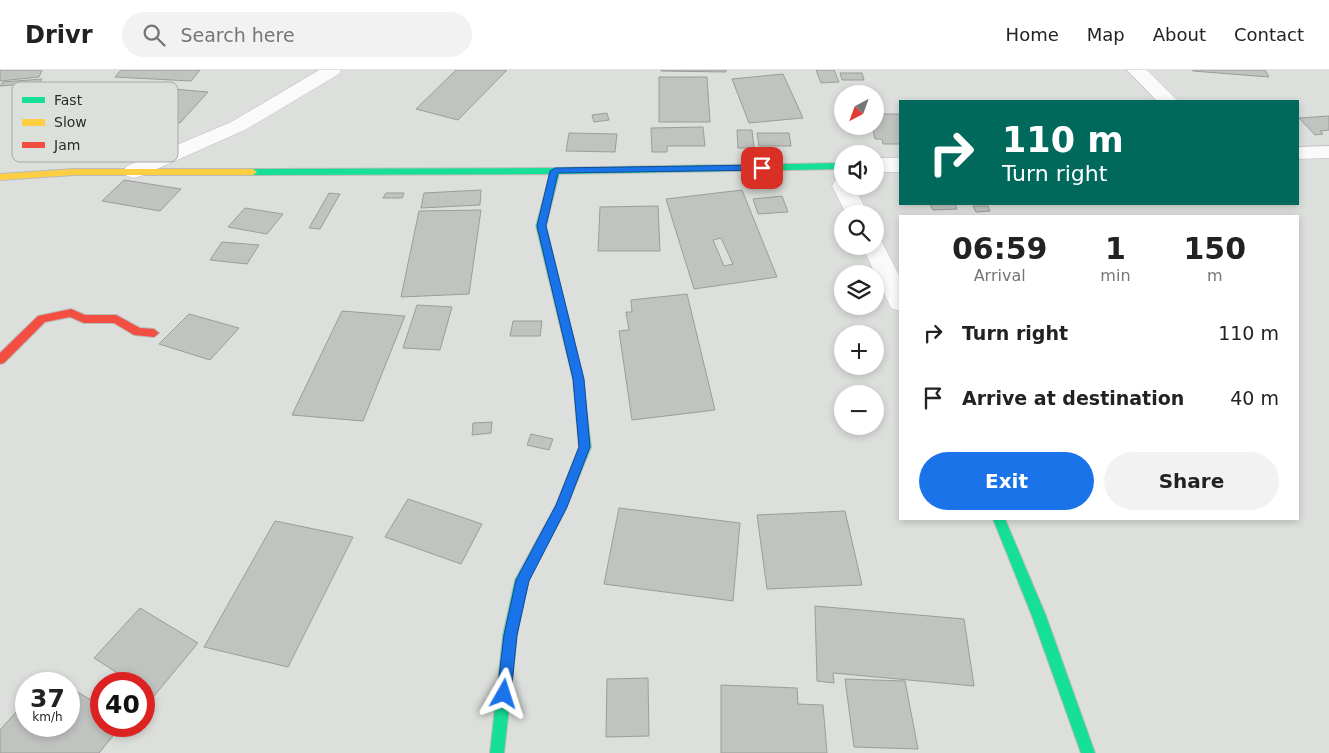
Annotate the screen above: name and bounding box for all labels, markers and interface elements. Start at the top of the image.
search box [122,12,472,57]
text: Drivr [25,21,92,49]
icon: search [140,21,168,49]
text: Search here [180,24,295,46]
text: Home [1006,24,1059,45]
text: Map [1087,24,1125,45]
text: About [1153,24,1206,45]
text: Contact [1234,24,1304,45]
legend [12,82,178,162]
north arrow [834,85,884,135]
map controls [834,85,884,435]
text: Fast [54,92,83,108]
text: Slow [54,114,87,130]
icon: right [919,120,984,185]
text: 110 m [1002,120,1124,160]
text: Jam [53,137,80,153]
button: sound [834,145,884,195]
pin [741,147,783,189]
icon: arrive [748,154,776,182]
text: Turn right [1002,161,1107,186]
button: search [834,205,884,255]
text: 06:59 [952,231,1047,266]
text: 1 [1105,231,1126,266]
text: 150 [1183,231,1246,266]
button: layers [834,265,884,315]
text: Arrival [974,266,1026,285]
text: min [1100,266,1131,285]
text: m [1207,266,1223,285]
icon: right [919,319,947,347]
text: Turn right [962,322,1068,344]
text: 110 m [1218,322,1279,344]
button: + [834,325,884,375]
icon: arrive [919,384,947,412]
button: − [834,385,884,435]
text: Arrive at destination [962,387,1184,409]
text: 40 m [1230,387,1279,409]
button: Exit [919,452,1094,510]
button: Share [1104,452,1279,510]
position arrow [477,667,529,719]
speed limit sign: 40 [90,672,155,737]
text: 37 [30,684,65,713]
text: km/h [32,710,63,724]

